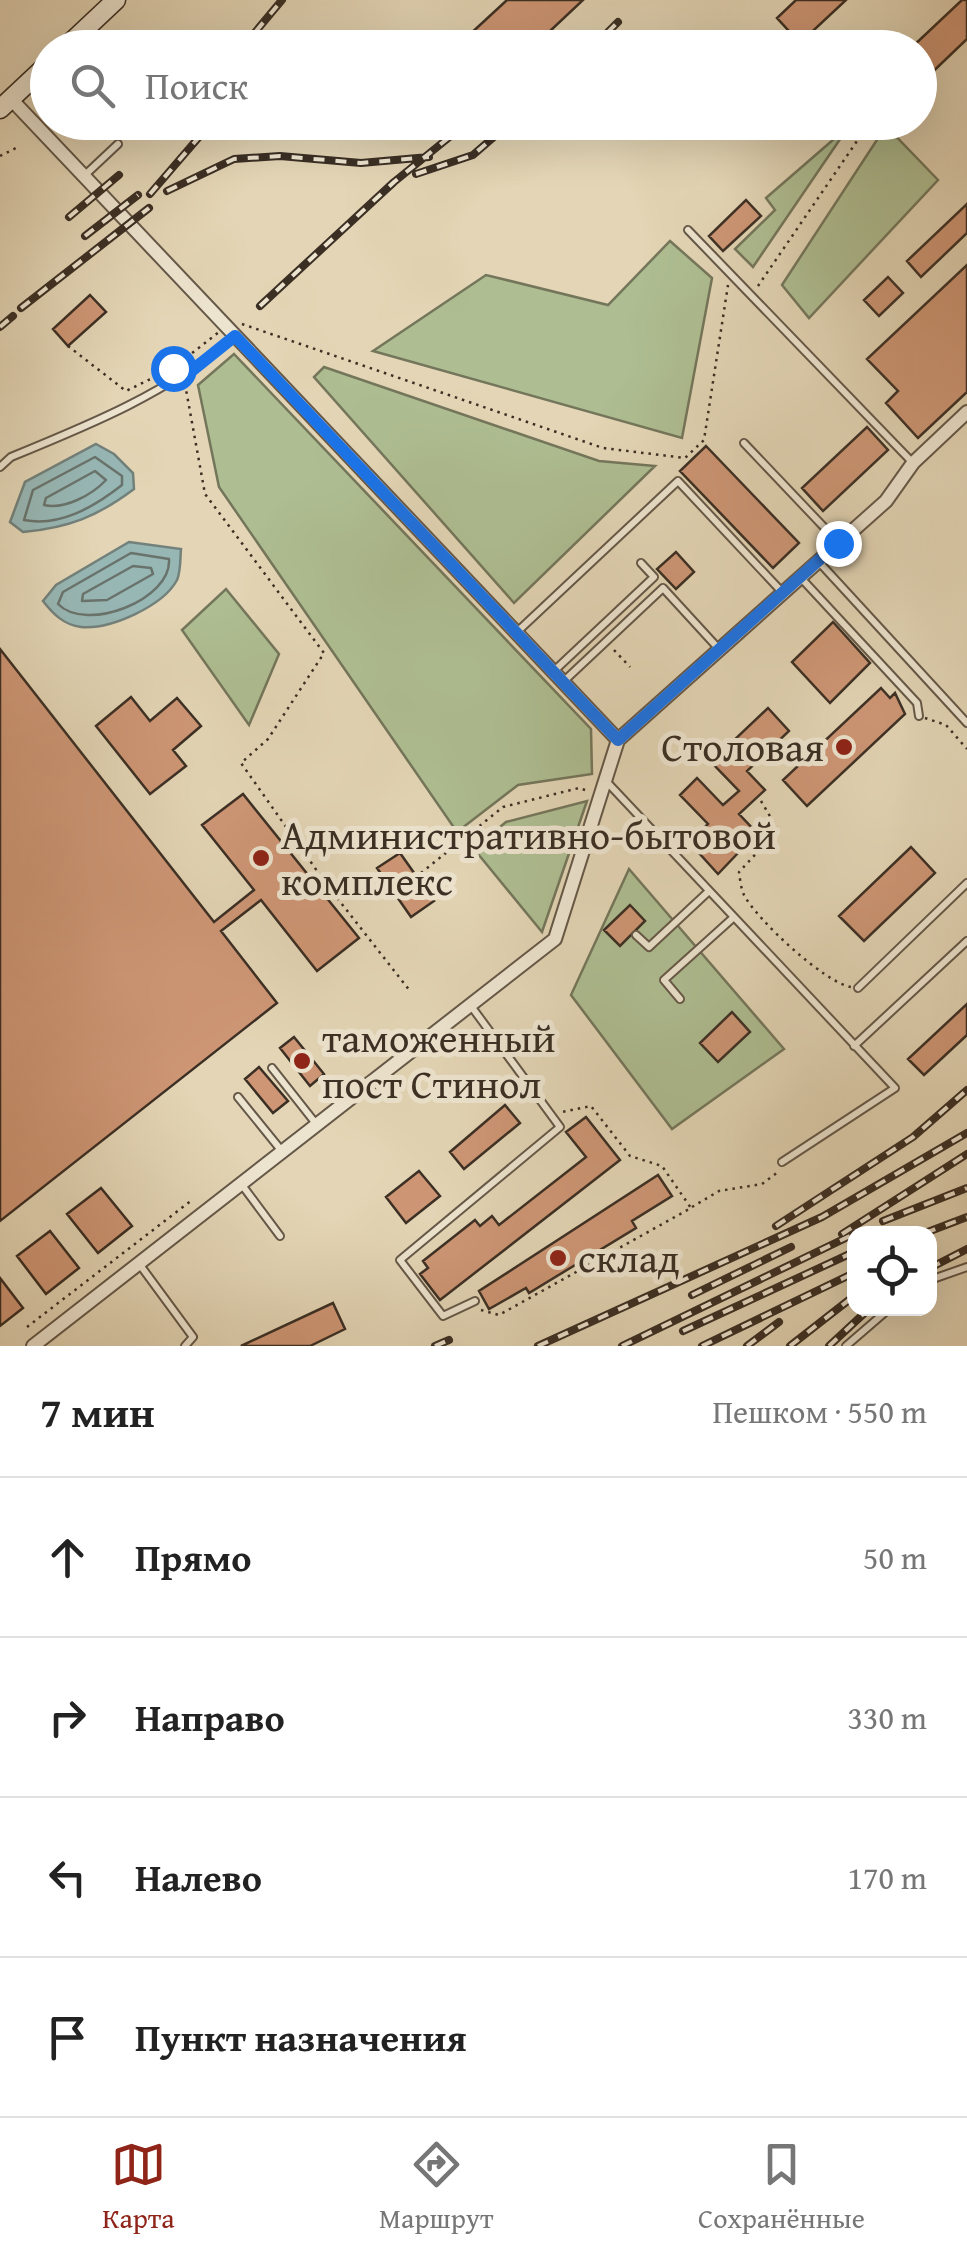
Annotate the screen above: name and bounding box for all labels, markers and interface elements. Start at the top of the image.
search box [30,30,937,140]
text: Поиск [145,57,248,113]
icon: search [65,58,120,113]
route start [151,346,197,392]
route end [816,521,862,567]
place label: Столовая [661,717,824,776]
marker: Столовая [833,736,855,758]
place label: Административно-бытовой комплекс [281,805,776,910]
marker: Административно-бытовой комплекс [250,847,272,869]
place label: таможенный пост Стинол [322,1008,556,1113]
marker: таможенный пост Стинол [291,1050,313,1072]
map controls [847,1226,937,1316]
button: locate [847,1226,937,1316]
place label: склад [578,1228,679,1287]
marker: склад [547,1247,569,1269]
text: 7 мин [40,1381,155,1442]
text: Пешком · 550 m [712,1388,927,1435]
text: Прямо [135,1529,251,1585]
icon: ahead [40,1530,95,1585]
text: 50 m [863,1534,927,1581]
text: Направо [135,1689,285,1745]
icon: right [40,1690,95,1745]
text: 330 m [848,1694,927,1741]
text: Налево [135,1849,262,1905]
icon: left [40,1850,95,1905]
text: 170 m [848,1854,927,1901]
text: Пункт назначения [135,2009,467,2065]
icon: arrive [40,2010,95,2065]
tab: Карта [102,2137,175,2238]
tab: Маршрут [379,2137,494,2238]
tab: Сохранённые [698,2137,865,2238]

